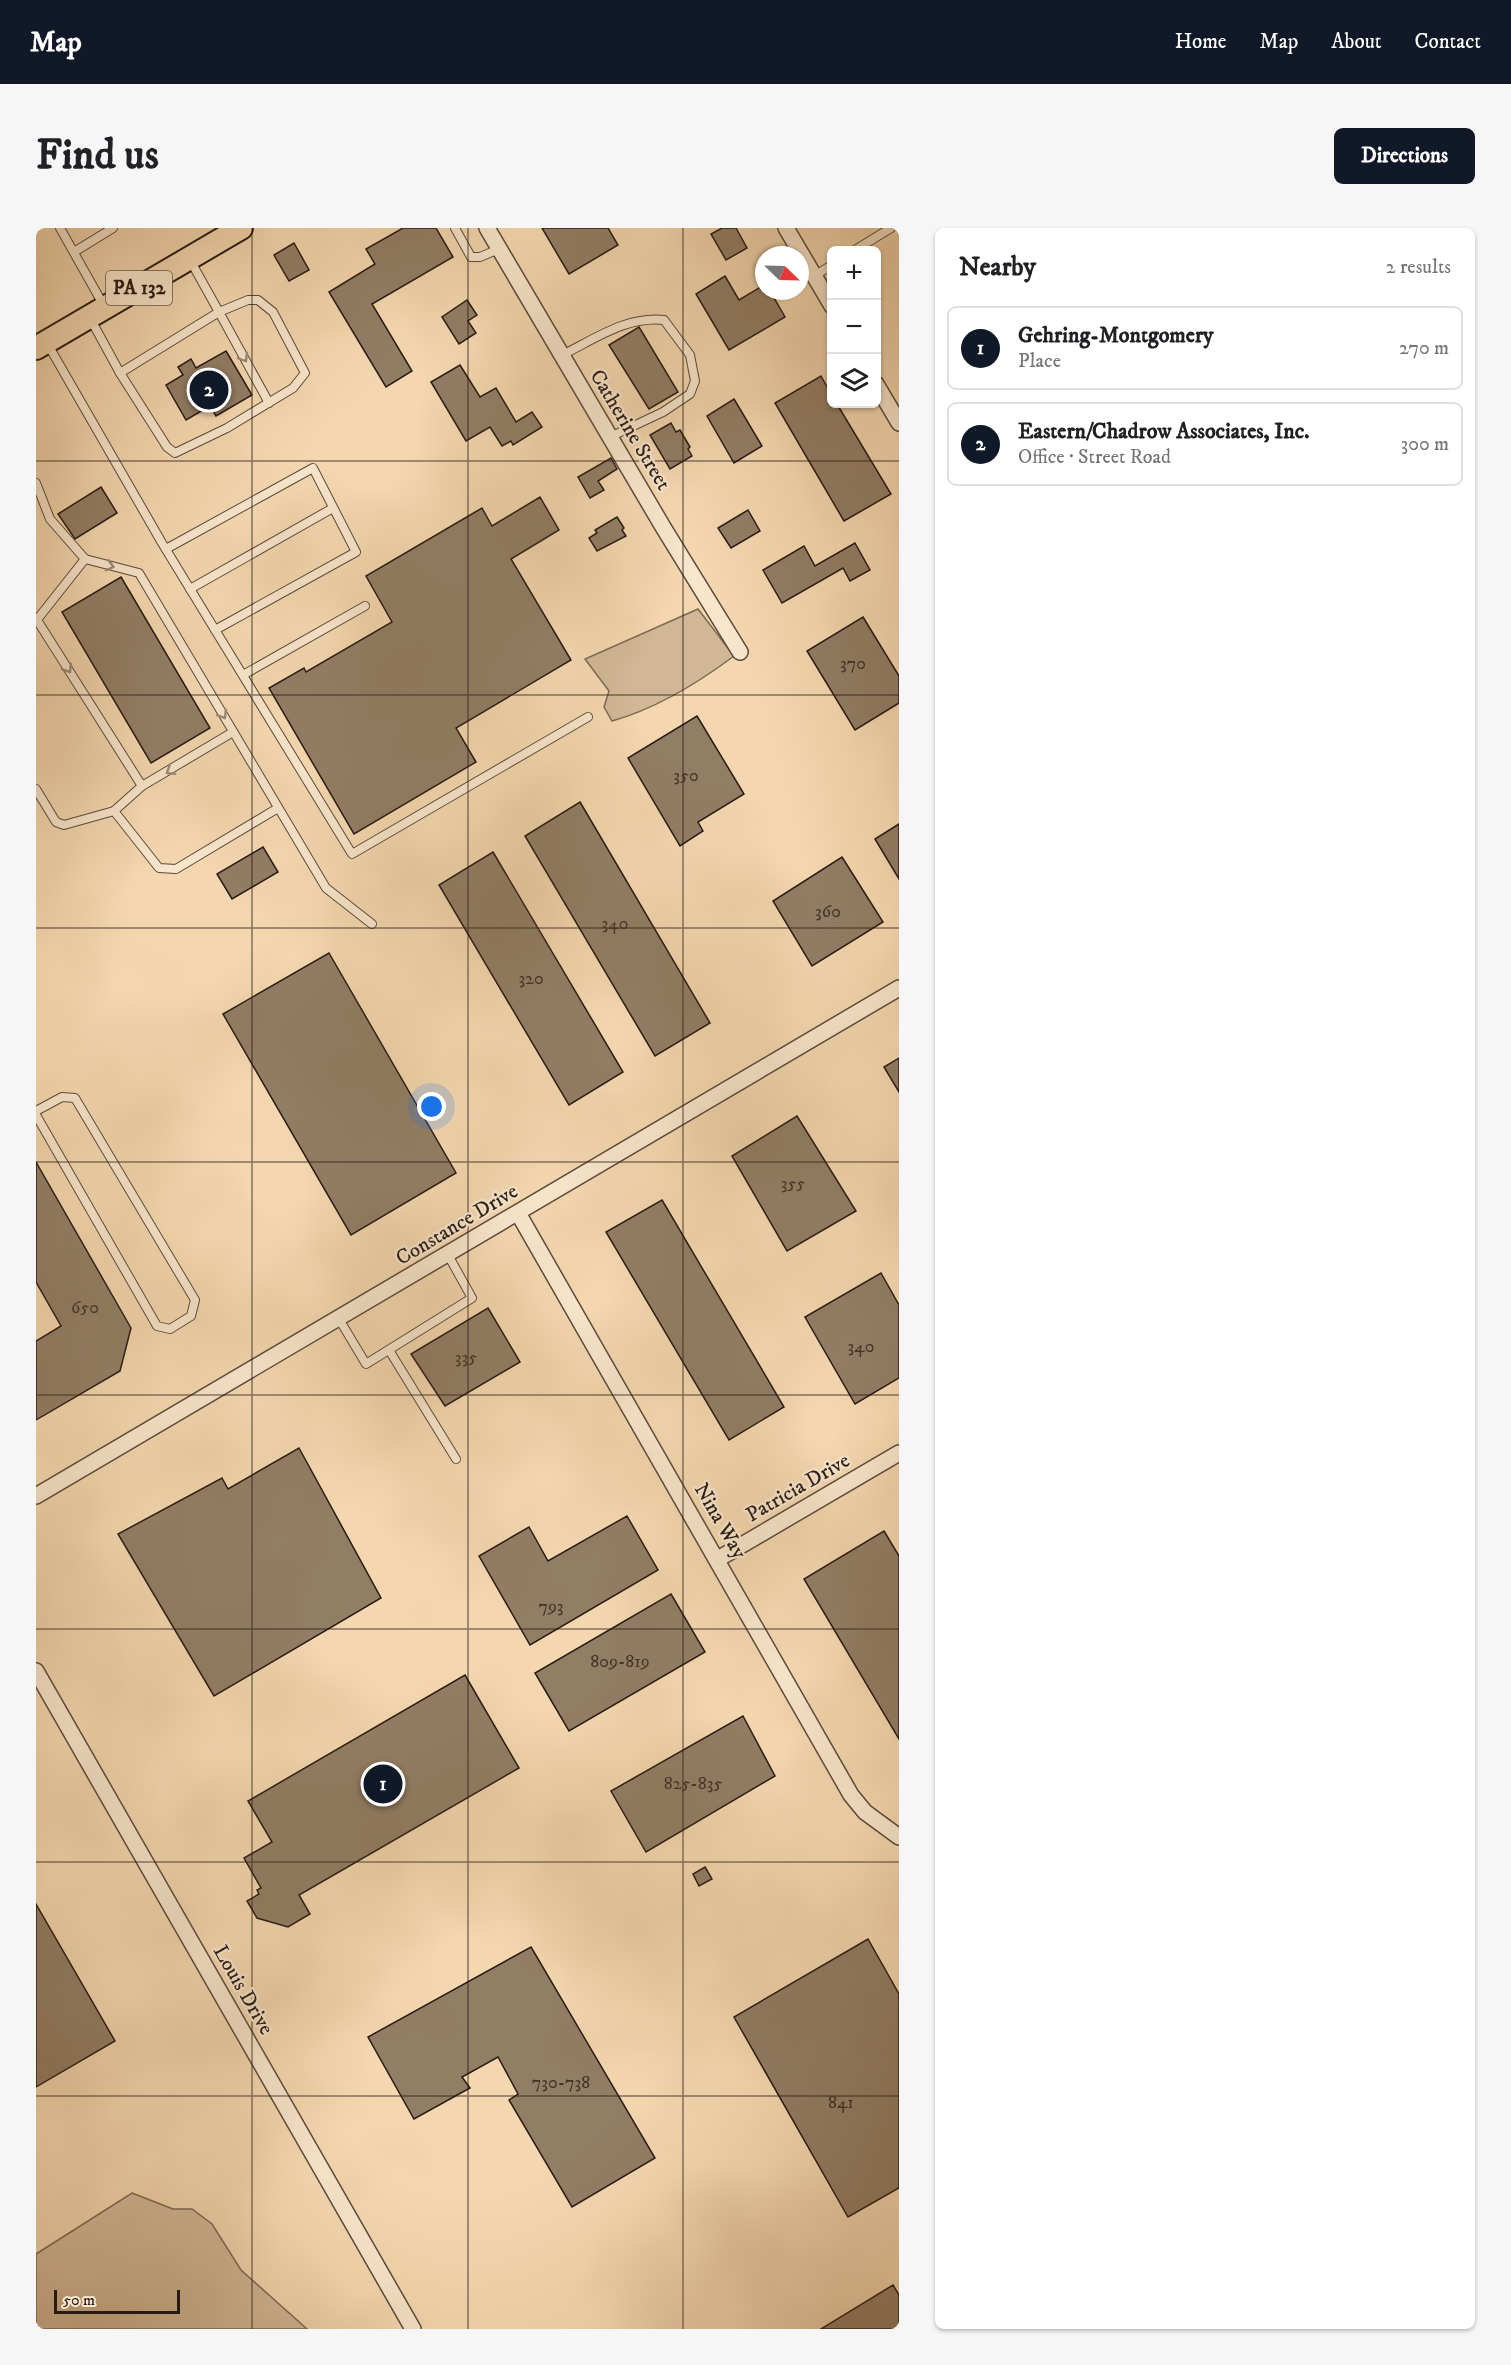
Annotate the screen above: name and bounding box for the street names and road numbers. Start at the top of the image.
road number: PA 132 [106,271,172,305]
street label: Catherine Street [584,365,676,495]
street label: Constance Drive [391,1178,523,1272]
street label: Patricia Drive [741,1448,855,1528]
street label: Nina Way [688,1478,753,1564]
street label: Louis Drive [207,1941,279,2040]

